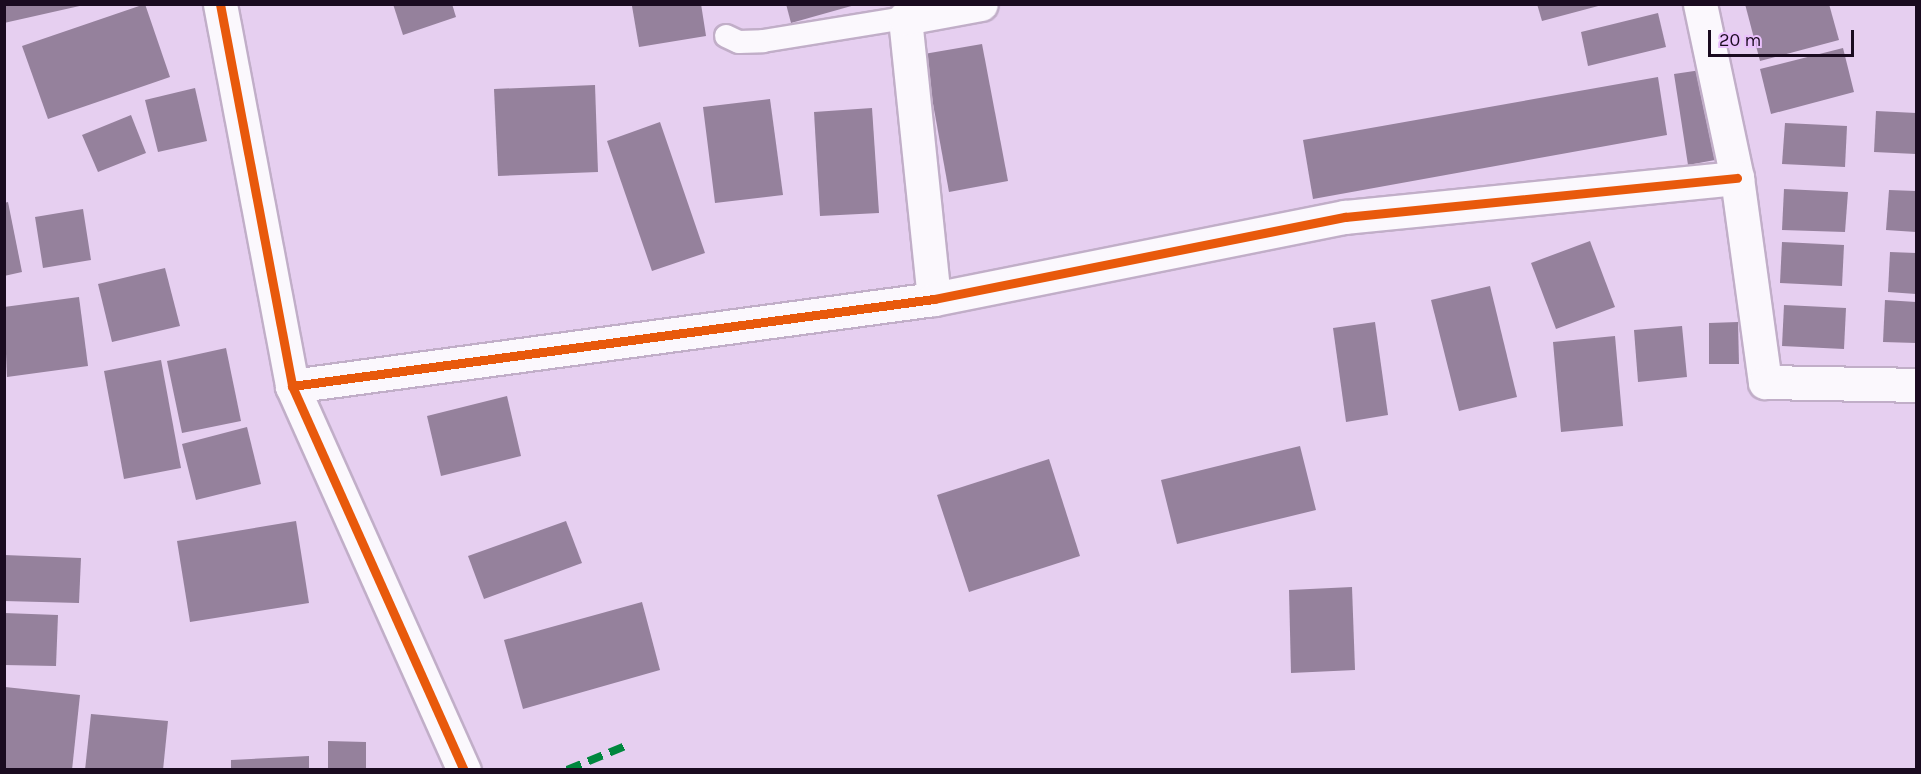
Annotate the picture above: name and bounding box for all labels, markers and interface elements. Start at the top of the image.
scale bar [1711,18,1856,56]
text: 20 m [1719,29,1761,51]

